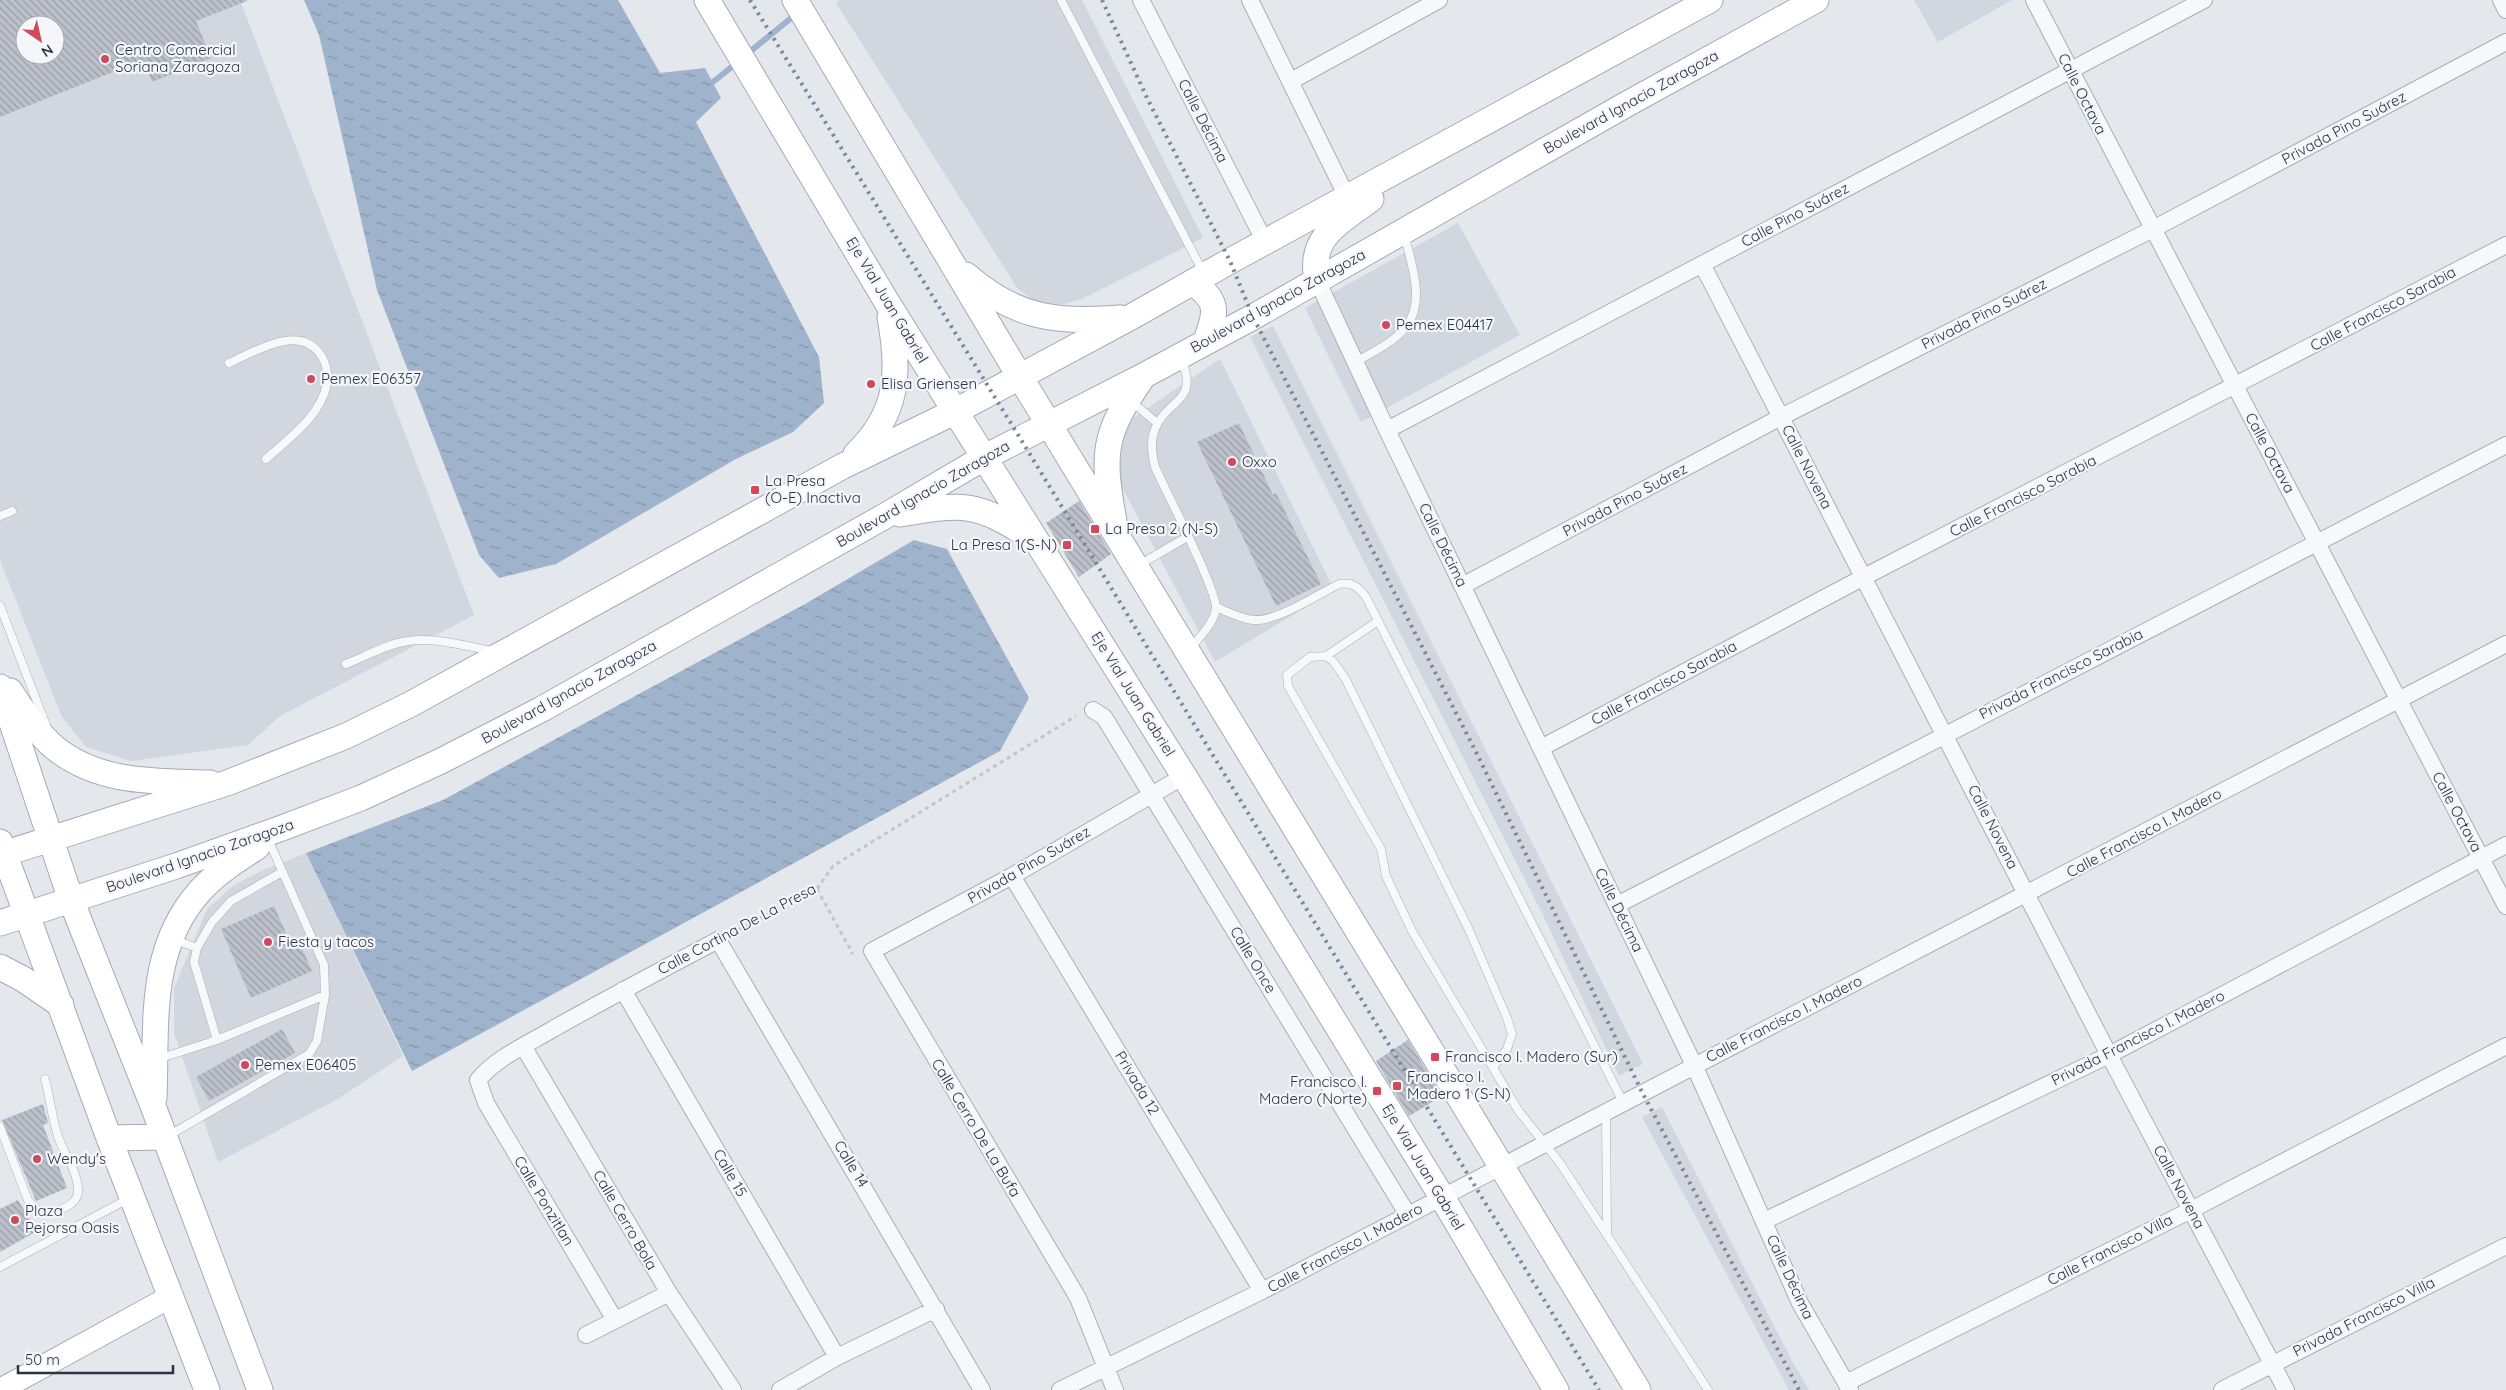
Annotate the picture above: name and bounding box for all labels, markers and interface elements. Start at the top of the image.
north arrow [15,15,65,65]
text: N [38,40,57,61]
place label: Centro Comercial Soriana Zaragoza [115,40,240,76]
street label: Boulevard Ignacio Zaragoza [1540,45,1722,158]
street label: Calle Octava [2054,50,2111,138]
marker: Centro Comercial Soriana Zaragoza [99,53,111,65]
street label: Calle Décima [1174,76,1233,166]
street label: Privada Pino Suárez [2278,87,2409,168]
street label: Calle Pino Suárez [1738,178,1852,251]
street label: Eje Vial Juan Gabriel [842,233,933,366]
street label: Boulevard Ignacio Zaragoza [1187,244,1369,357]
street label: Calle Francisco Sarabia [2307,262,2459,355]
street label: Privada Pino Suárez [1918,274,2050,353]
place label: Pemex E04417 [1396,315,1493,334]
marker: Pemex E04417 [1380,319,1392,331]
place label: Pemex E06357 [321,369,421,388]
marker: Pemex E06357 [305,373,317,385]
place label: Elisa Griensen [881,374,977,393]
marker: Elisa Griensen [865,378,877,390]
street label: Calle Octava [2241,409,2300,496]
street label: Calle Novena [1778,421,1837,512]
street label: Boulevard Ignacio Zaragoza [833,436,1013,551]
street label: Calle Francisco Sarabia [1946,450,2099,541]
place label: Oxxo [1242,452,1277,471]
marker: Oxxo [1226,456,1238,468]
street label: Privada Pino Suárez [1559,459,1690,540]
place label: La Presa (O-E) Inactiva [765,471,861,507]
marker: La Presa (O-E) Inactiva [749,484,761,496]
street label: Calle Décima [1415,500,1472,590]
place label: La Presa 2 (N-S) [1105,519,1218,538]
marker: La Presa 2 (N-S) [1089,523,1101,535]
place label: La Presa 1(S-N) [951,535,1057,554]
marker: La Presa 1(S-N) [1061,539,1073,551]
street label: Privada Francisco Sarabia [1976,624,2146,723]
street label: Eje Vial Juan Gabriel [1087,628,1180,760]
street label: Boulevard Ignacio Zaragoza [478,635,660,748]
street label: Calle Francisco Sarabia [1588,636,1740,729]
street label: Calle Octava [2428,768,2487,855]
street label: Calle Novena [1964,781,2023,872]
street label: Calle Francisco I. Madero [2063,784,2225,882]
street label: Boulevard Ignacio Zaragoza [103,814,296,897]
street label: Privada Pino Suárez [964,822,1093,907]
street label: Calle Décima [1591,865,1648,955]
street label: Calle Cortina De La Presa [654,879,819,978]
street label: Calle Once [1226,923,1281,997]
place label: Fiesta y tacos [278,932,374,951]
marker: Fiesta y tacos [262,936,274,948]
street label: Calle Francisco I. Madero [1702,971,1865,1066]
street label: Privada Francisco I. Madero [2048,986,2228,1090]
street label: Privada 12 [1111,1047,1164,1118]
place label: Francisco I. Madero (Sur) [1445,1047,1618,1066]
marker: Francisco I. Madero (Sur) [1429,1051,1441,1063]
place label: Pemex E06405 [255,1055,356,1074]
street label: Calle Cerro De La Bufa [928,1055,1025,1200]
marker: Pemex E06405 [239,1059,251,1071]
place label: Francisco I. Madero 1 (S-N) [1407,1067,1511,1103]
place label: Francisco I. Madero (Norte) [1259,1072,1367,1108]
marker: Francisco I. Madero 1 (S-N) [1391,1080,1403,1092]
marker: Francisco I. Madero (Norte) [1371,1085,1383,1097]
street label: Eje Vial Juan Gabriel [1378,1100,1469,1233]
street label: Calle 14 [830,1137,873,1191]
street label: Calle Novena [2149,1142,2209,1232]
street label: Calle 15 [709,1146,752,1200]
place label: Wendy's [47,1149,106,1168]
street label: Calle Ponzitlan [510,1152,579,1249]
marker: Wendy's [31,1153,43,1165]
street label: Calle Cerro Bola [589,1166,662,1273]
street label: Calle Francisco I. Madero [1264,1199,1426,1297]
place label: Plaza Pejorsa Oasis [25,1201,119,1237]
street label: Calle Francisco Villa [2044,1210,2176,1289]
marker: Plaza Pejorsa Oasis [9,1214,21,1226]
street label: Calle Décima [1763,1231,1818,1322]
street label: Privada Francisco Villa [2290,1272,2438,1361]
scale bar [18,1342,172,1374]
text: 50 m [25,1350,60,1369]

